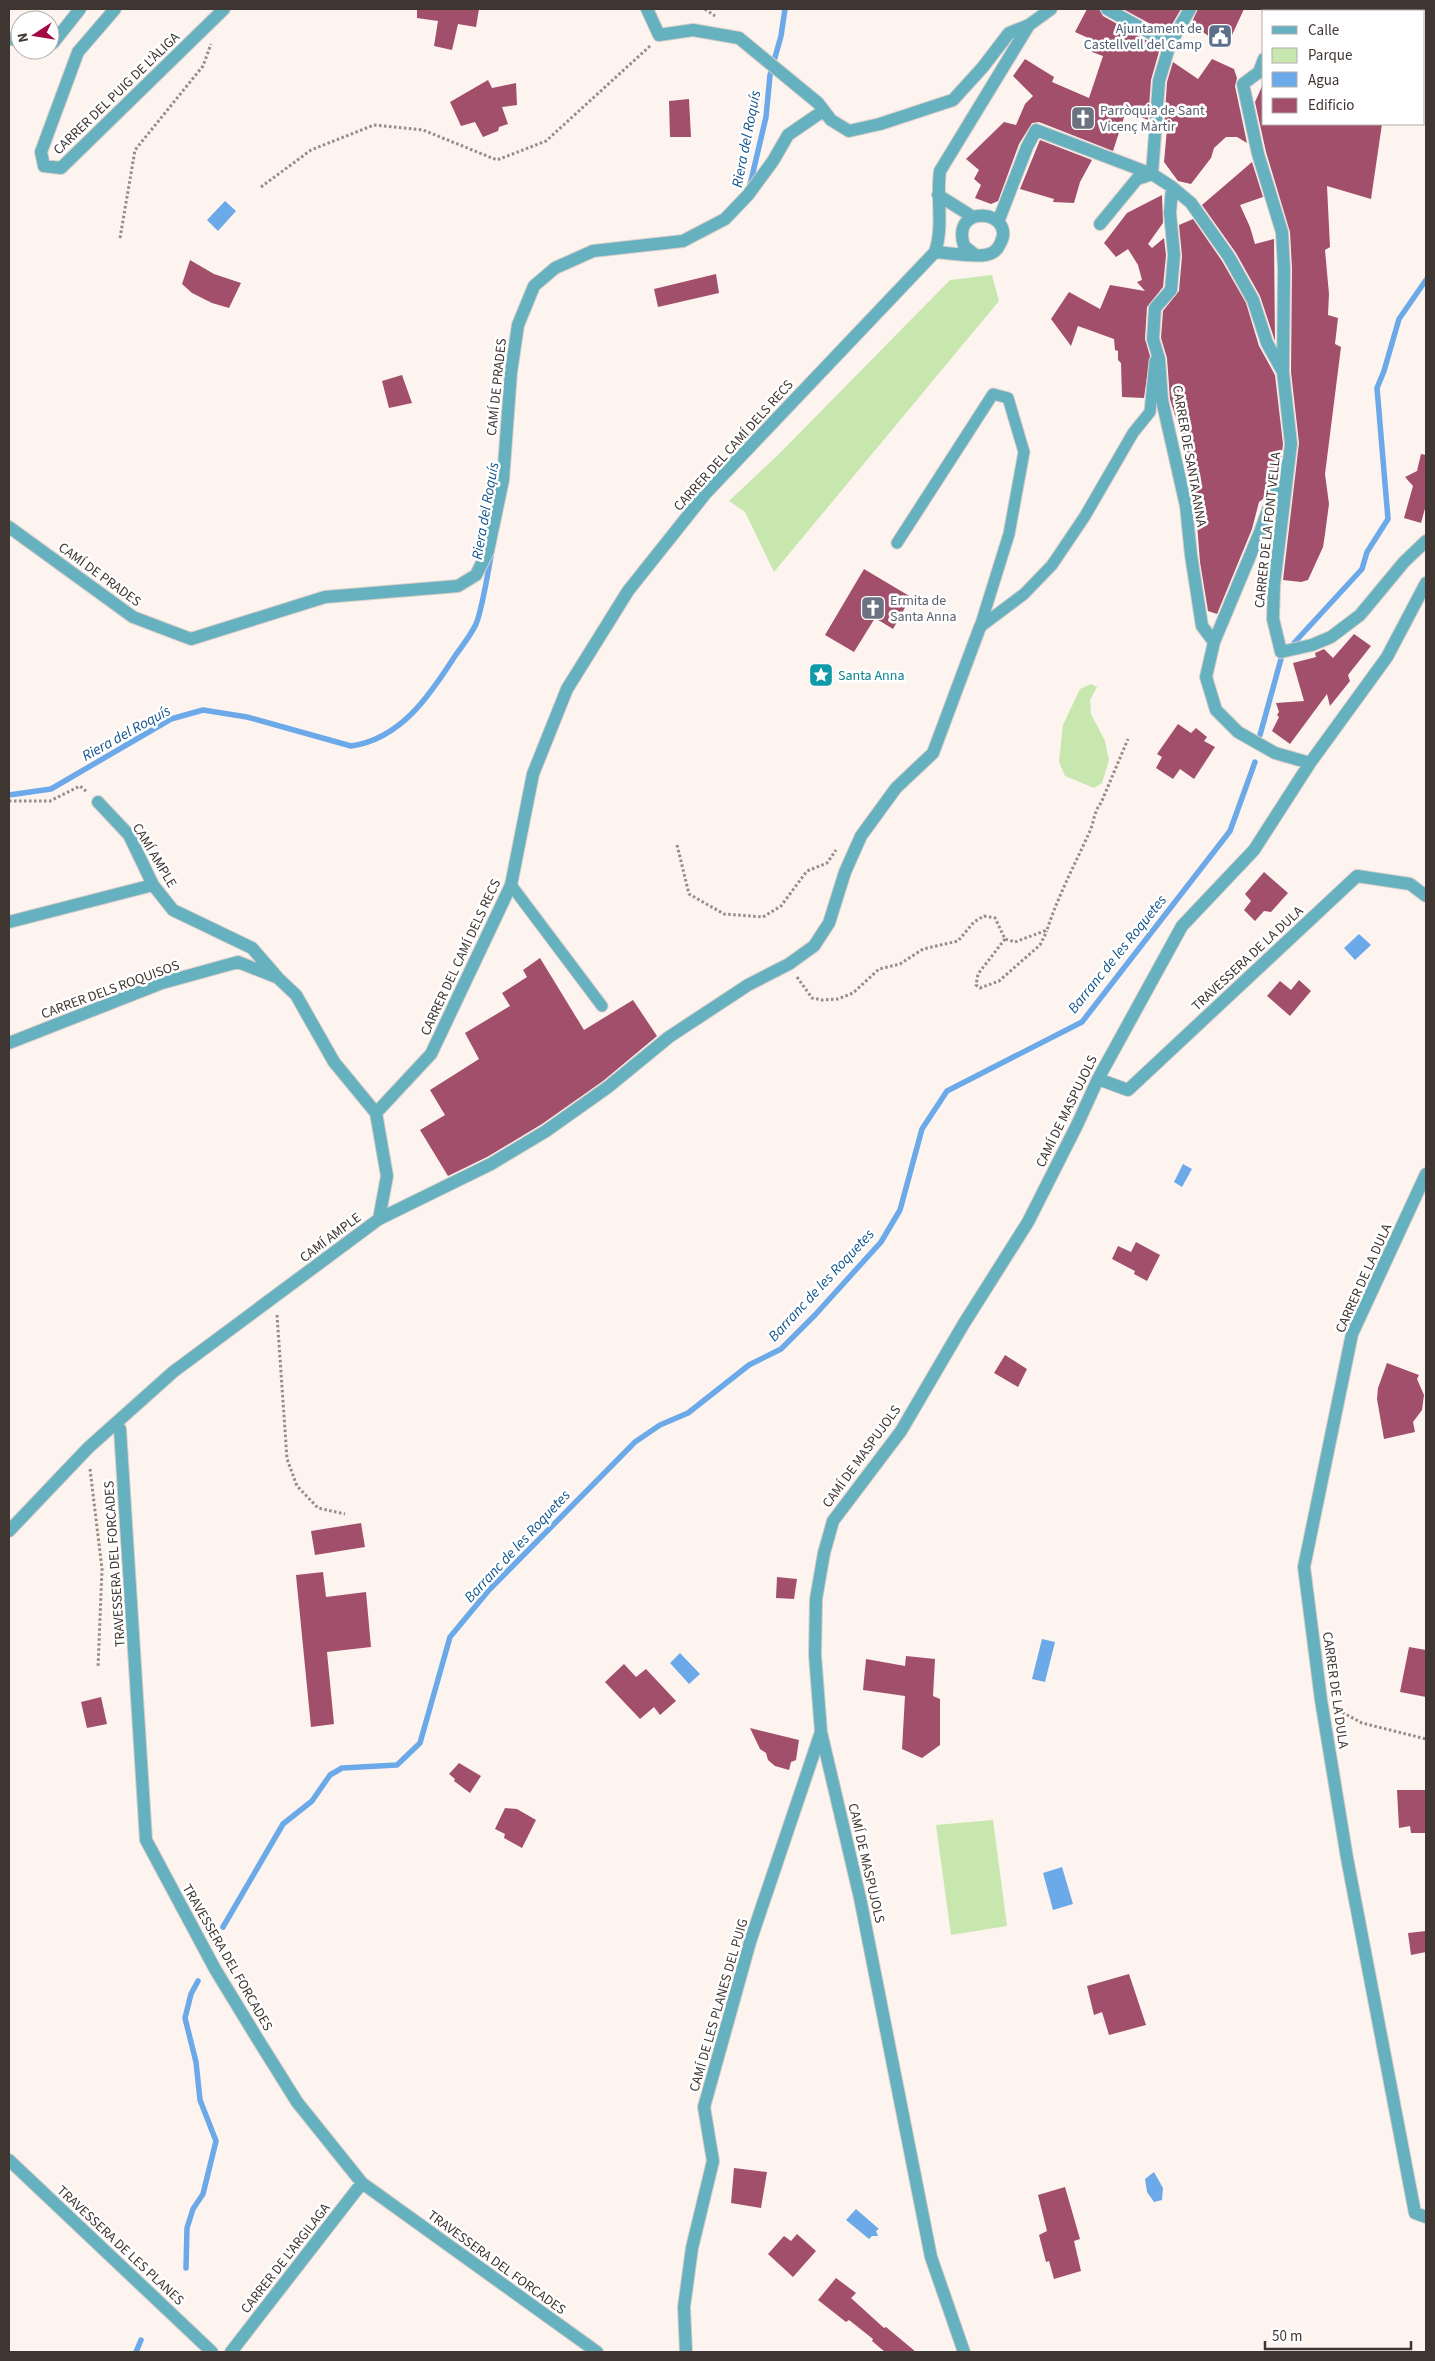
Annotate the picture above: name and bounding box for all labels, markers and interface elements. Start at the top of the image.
north arrow [10,10,60,60]
legend [1262,10,1425,125]
place label: Ajuntament de Castellvell del Camp [1084,19,1202,55]
text: Calle [1308,20,1339,41]
public building icon: Ajuntament de Castellvell del Camp [1207,23,1233,49]
street label: CARRER DEL PUIG DE L'ÀLIGA [49,28,185,160]
text: N [13,31,34,44]
text: Parque [1308,45,1352,66]
text: Agua [1308,70,1339,91]
water label: Riera del Roquís [727,89,766,189]
text: Edificio [1308,95,1355,116]
place label: Parròquia de Sant Vicenç Màrtir [1100,101,1205,137]
church icon: Parròquia de Sant Vicenç Màrtir [1070,105,1096,131]
street label: CAMÍ DE PRADES [482,337,512,437]
street label: CARRER DEL CAMÍ DELS RECS [669,376,798,516]
street label: CARRER DE SANTA ANNA [1167,384,1211,529]
street label: CARRER DE LA FONT VELLA [1250,451,1286,609]
water label: Riera del Roquís [467,461,504,561]
street label: CAMÍ DE PRADES [54,538,145,612]
place label: Ermita de Santa Anna [890,591,956,627]
church icon: Ermita de Santa Anna [860,595,886,621]
place icon: Santa Anna [808,662,834,688]
place label: Santa Anna [838,666,904,686]
water label: Riera del Roquís [78,700,174,766]
street label: CAMÍ AMPLE [127,819,181,892]
street label: CARRER DEL CAMÍ DELS RECS [416,876,506,1039]
water label: Barranc de les Roquetes [1063,891,1172,1018]
street label: TRAVESSERA DE LA DULA [1187,901,1308,1016]
street label: CARRER DELS ROQUISOS [38,956,182,1024]
street label: CAMÍ DE MASPUJOLS [1031,1052,1103,1171]
street label: CAMÍ AMPLE [296,1208,365,1267]
street label: CARRER DE LA DULA [1331,1220,1397,1336]
water label: Barranc de les Roquetes [764,1224,879,1346]
street label: CAMÍ DE MASPUJOLS [818,1401,906,1512]
street label: TRAVESSERA DEL FORCADES [99,1480,131,1648]
water label: Barranc de les Roquetes [460,1485,575,1607]
street label: CARRER DE LA DULA [1317,1630,1353,1750]
street label: CAMÍ DE MASPUJOLS [842,1801,890,1925]
street label: TRAVESSERA DEL FORCADES [177,1880,277,2035]
street label: CAMÍ DE LES PLANES DEL PUIG [685,1916,753,2094]
street label: TRAVESSERA DE LES PLANES [52,2181,188,2310]
street label: CARRER DE L'ARGILAGA [236,2199,336,2318]
street label: TRAVESSERA DEL FORCADES [423,2206,570,2320]
scale bar [1265,2318,1411,2350]
text: 50 m [1272,2326,1302,2347]

